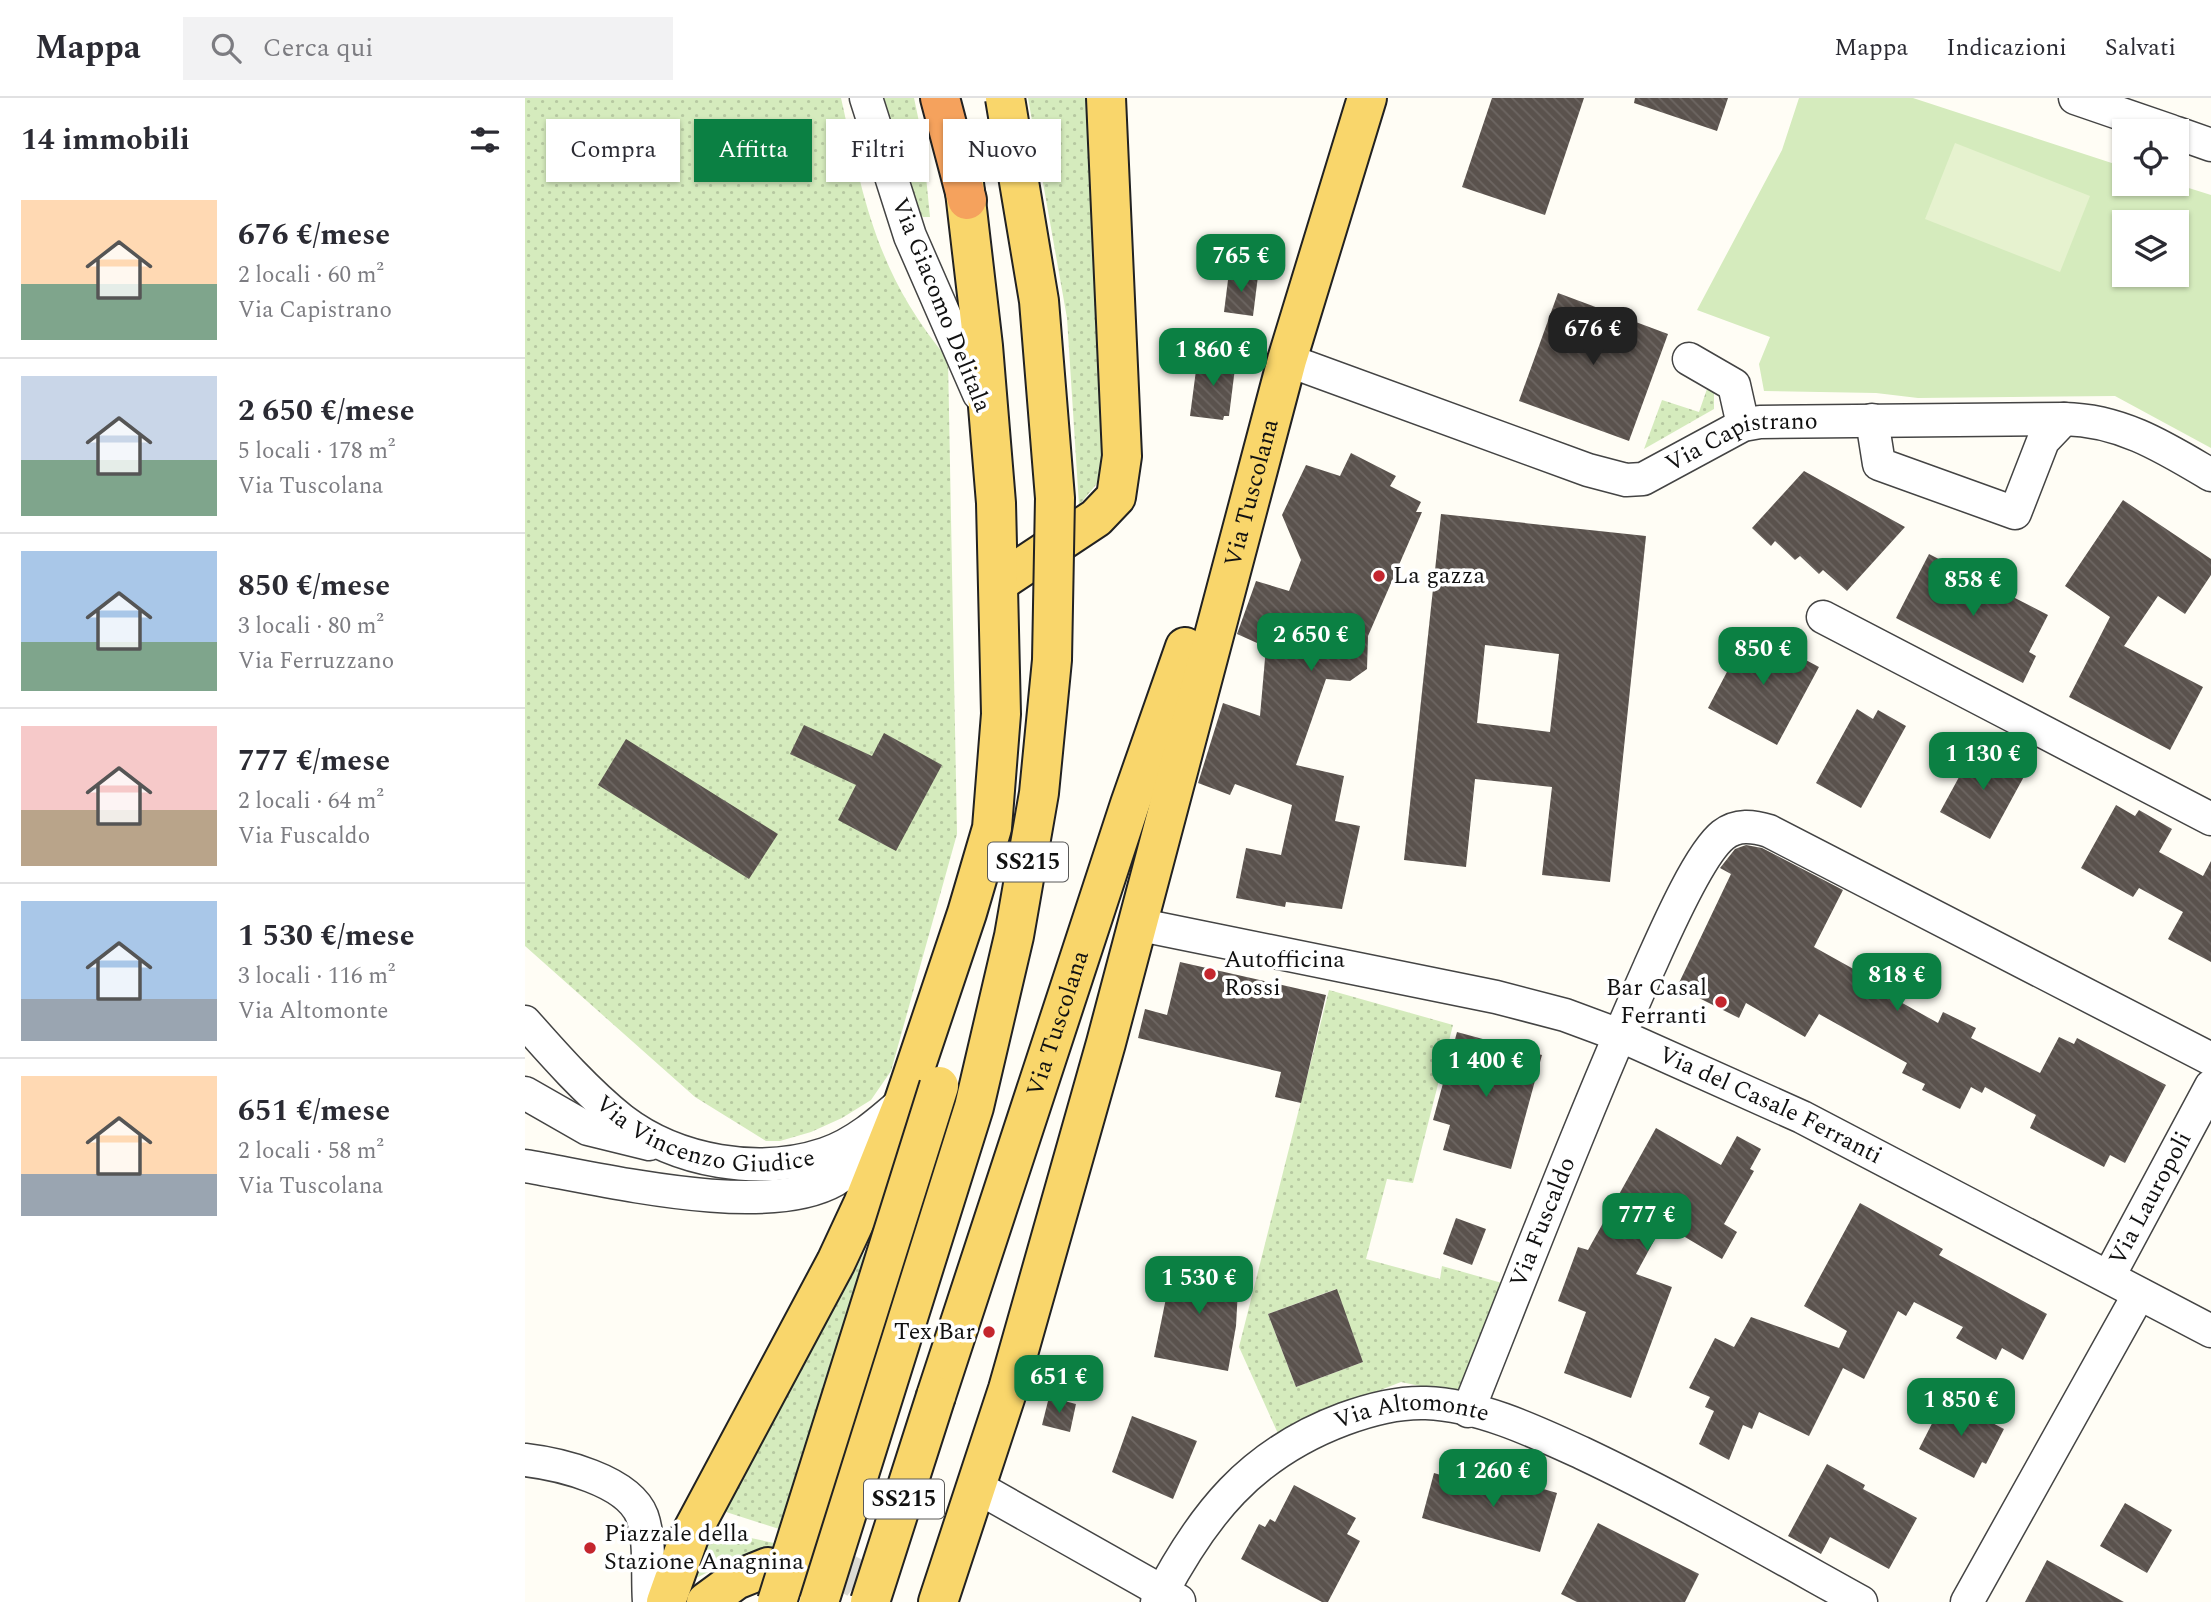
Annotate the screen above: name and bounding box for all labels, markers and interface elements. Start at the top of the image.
search box [183,17,673,80]
text: Mappa [35,23,141,73]
text: Cerca qui [263,28,373,68]
icon: search [207,29,245,67]
text: Mappa [1834,30,1908,66]
text: Indicazioni [1946,30,2067,66]
text: Salvati [2105,30,2176,66]
text: 14 immobili [21,117,190,163]
chip: Compra [546,119,680,182]
chip: Affitta [694,119,812,182]
chip: Filtri [826,119,929,182]
chip: Nuovo [943,119,1061,182]
map controls [2112,119,2189,287]
button: locate [2112,119,2189,196]
icon: filters [466,121,504,159]
street label: Via Giacomo Delitala [882,192,1001,418]
button: layers [2112,210,2189,287]
text: 676 €/mese [238,212,390,258]
icon: home [77,228,161,312]
pin: 765 € [1192,234,1290,294]
text: 765 € [1212,239,1270,274]
text: 2 locali · 60 m² [238,258,384,293]
text: Via Capistrano [238,293,392,328]
pin: 676 € [1544,308,1642,367]
text: 676 € [1564,312,1622,347]
pin: 1 860 € [1148,328,1278,388]
text: 1 860 € [1175,333,1251,368]
text: 2 650 €/mese [238,388,415,434]
street label: Via Capistrano [1659,403,1818,482]
icon: home [77,404,161,488]
street label: Via Tuscolana [1215,415,1289,571]
text: 5 locali · 178 m² [238,434,395,469]
text: Via Tuscolana [238,469,383,504]
place label: La gazza [1393,558,1485,594]
pin: 858 € [1924,559,2022,618]
text: 850 €/mese [238,563,390,609]
text: 858 € [1944,563,2002,598]
marker: La gazza [1371,568,1387,584]
icon: home [77,579,161,663]
text: 3 locali · 80 m² [238,609,384,644]
pin: 2 650 € [1246,614,1376,673]
text: 2 650 € [1273,618,1349,653]
pin: 850 € [1714,628,1812,687]
text: 850 € [1734,632,1792,667]
text: Via Ferruzzano [238,644,394,679]
pin: 1 130 € [1918,732,2048,792]
text: 1 130 € [1945,737,2021,772]
text: 777 €/mese [238,738,390,784]
icon: home [77,754,161,838]
text: 2 locali · 64 m² [238,784,384,819]
text: Via Fuscaldo [238,819,370,854]
road number: SS215 [988,842,1068,882]
text: 1 530 €/mese [238,913,415,959]
icon: home [77,929,161,1013]
place label: Autofficina Rossi [1224,942,1345,1006]
street label: Via Tuscolana [1017,946,1099,1101]
pin: 818 € [1848,954,1946,1013]
text: 818 € [1868,958,1926,993]
text: 3 locali · 116 m² [238,959,395,994]
marker: Autofficina Rossi [1202,966,1218,982]
place label: Bar Casal Ferranti [1606,970,1707,1034]
text: Via Altomonte [238,994,388,1029]
marker: Bar Casal Ferranti [1713,994,1729,1010]
street label: Via del Casale Ferranti [1653,1037,1888,1174]
pin: 1 400 € [1421,1040,1551,1099]
text: 1 400 € [1448,1044,1524,1079]
street label: Via Vincenzo Giudice [587,1087,819,1182]
text: 651 €/mese [238,1088,390,1134]
icon: home [77,1104,161,1188]
street label: Via Lauropoli [2100,1125,2201,1272]
text: 2 locali · 58 m² [238,1134,384,1169]
street label: Via Fuscaldo [1501,1152,1585,1293]
text: Via Tuscolana [238,1169,383,1204]
pin: 777 € [1598,1194,1696,1253]
text: 777 € [1618,1198,1676,1233]
pin: 1 530 € [1134,1256,1264,1316]
text: 1 530 € [1161,1261,1237,1296]
place label: Tex Bar [894,1314,975,1350]
marker: Tex Bar [981,1324,997,1340]
pin: 651 € [1010,1356,1108,1415]
text: 651 € [1030,1360,1088,1395]
pin: 1 850 € [1896,1378,2026,1438]
text: 1 850 € [1923,1383,1999,1418]
street label: Via Altomonte [1329,1385,1494,1439]
pin: 1 260 € [1428,1450,1558,1509]
text: 1 260 € [1455,1454,1531,1489]
road number: SS215 [864,1480,944,1518]
place label: Piazzale della Stazione Anagnina [604,1516,804,1580]
marker: Piazzale della Stazione Anagnina [582,1540,598,1556]

